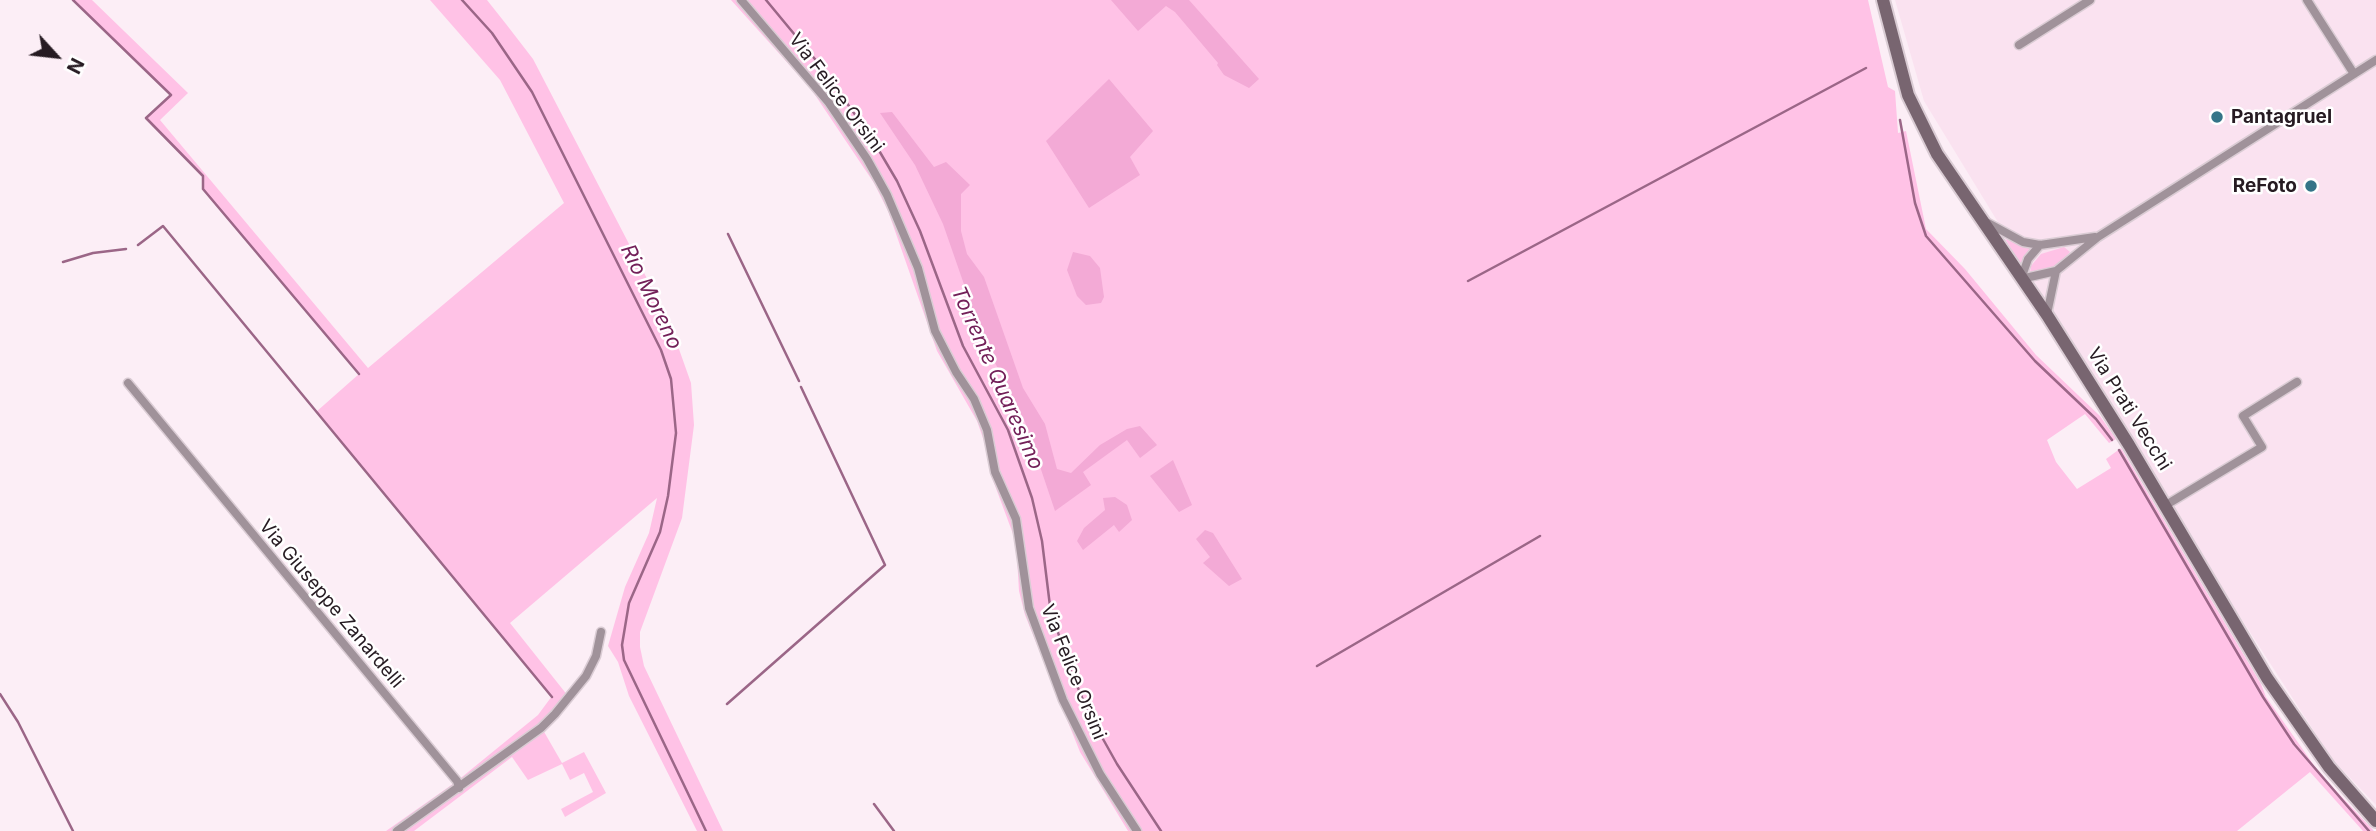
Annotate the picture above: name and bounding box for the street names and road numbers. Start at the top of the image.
street label: Via Felice Orsini [784,29,888,157]
street label: Via Prati Vecchi [2082,343,2176,475]
street label: Via Giuseppe Zanardelli [254,515,408,693]
street label: Via Felice Orsini [1035,601,1111,743]

